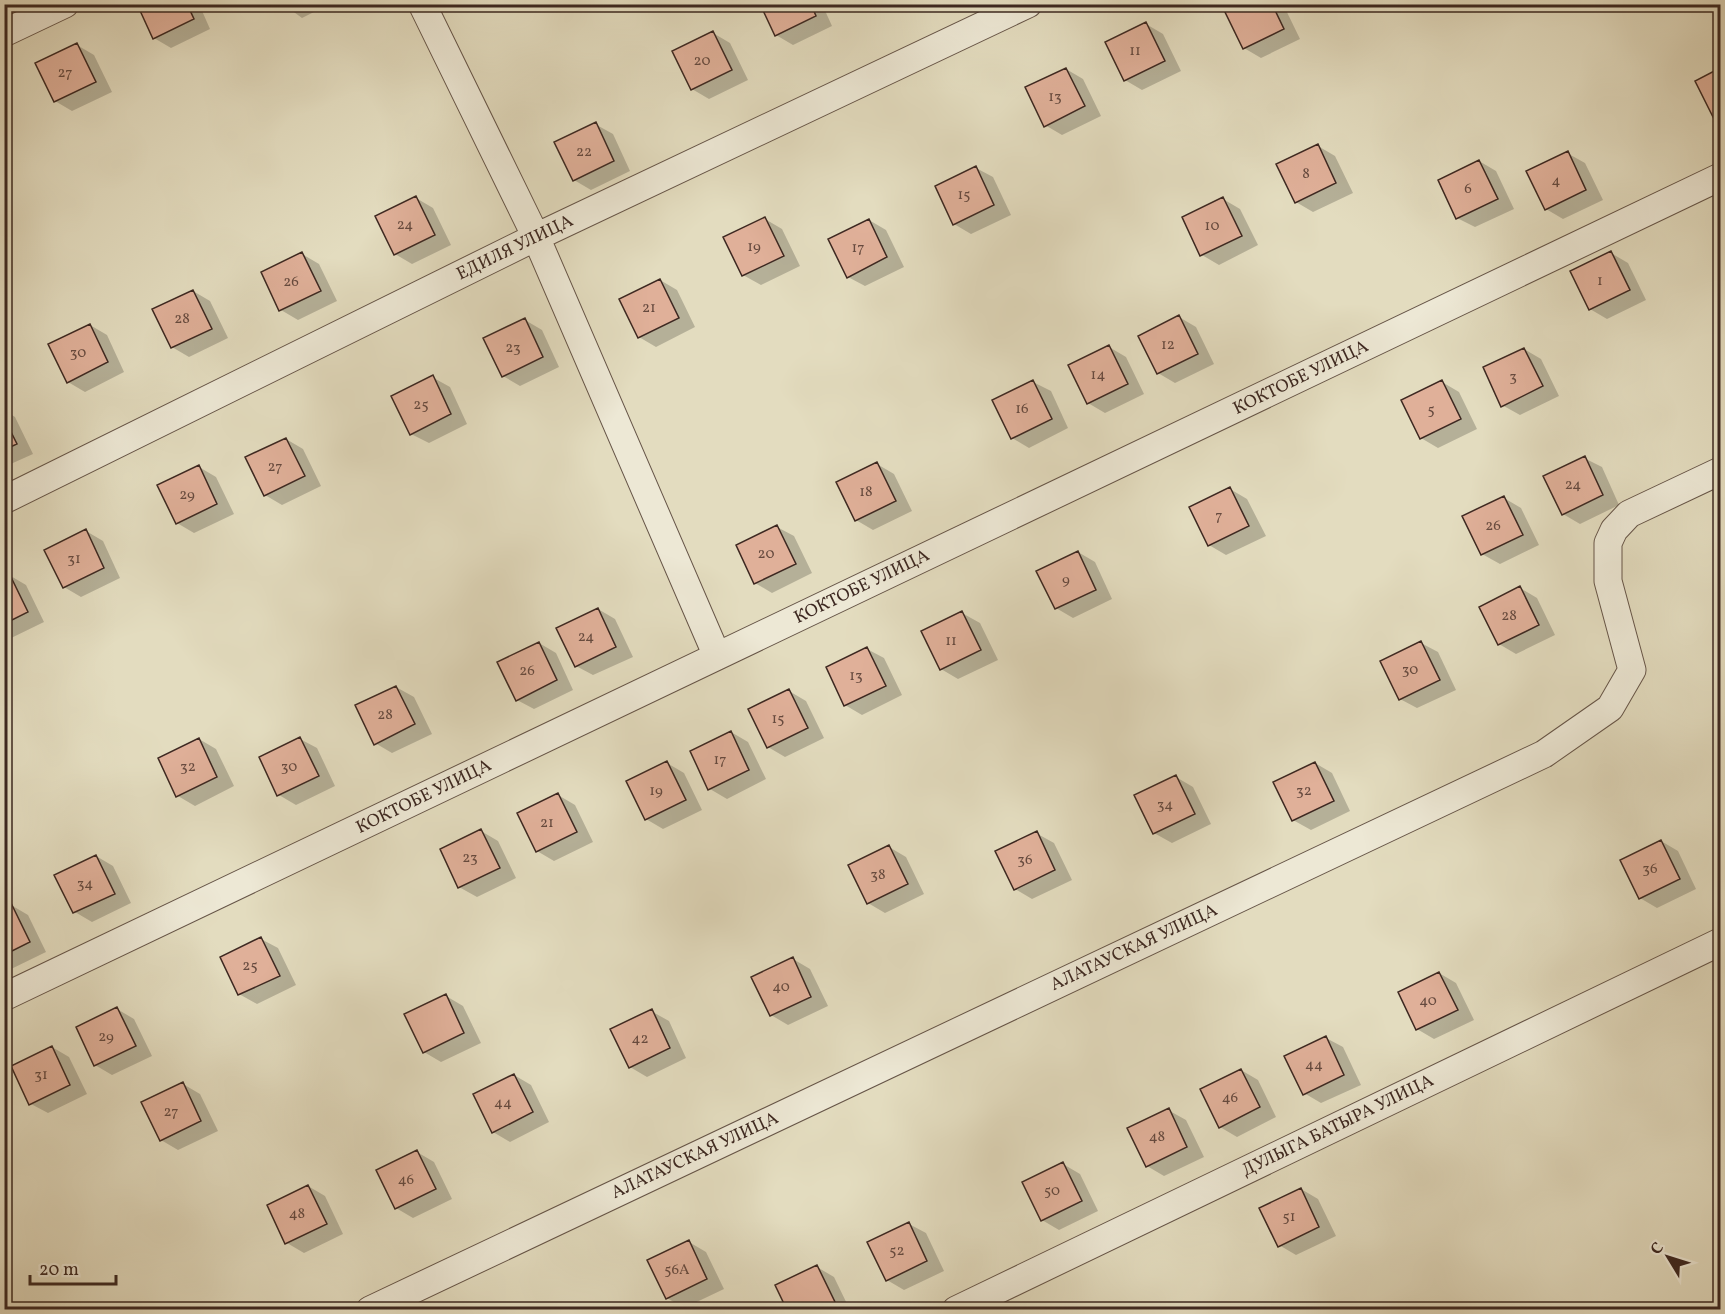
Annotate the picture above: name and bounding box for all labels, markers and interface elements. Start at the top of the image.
house number: 11 [1129,41,1141,62]
house number: 20 [694,51,710,72]
house number: 27 [58,63,72,84]
house number: 13 [1048,87,1062,108]
house number: 22 [576,142,592,163]
house number: 8 [1302,164,1310,185]
house number: 4 [1552,171,1561,192]
house number: 6 [1464,179,1472,200]
house number: 15 [957,185,971,206]
street label: ЕДИЛЯ УЛИЦА [452,209,578,287]
house number: 24 [397,215,413,236]
house number: 10 [1205,216,1219,237]
house number: 19 [747,237,761,258]
house number: 17 [851,238,865,259]
house number: 1 [1597,271,1603,292]
house number: 26 [283,272,299,293]
house number: 21 [642,298,656,319]
house number: 28 [174,309,190,330]
street label: КОКТОБЕ УЛИЦА [1229,334,1373,422]
house number: 12 [1161,335,1175,356]
house number: 23 [505,338,521,359]
house number: 30 [70,343,86,364]
house number: 14 [1091,365,1105,386]
house number: 3 [1509,367,1517,388]
house number: 25 [413,395,429,416]
house number: 16 [1015,399,1029,420]
house number: 5 [1427,400,1435,421]
house number: 27 [268,457,282,478]
house number: 24 [1565,475,1581,496]
house number: 18 [859,482,873,503]
house number: 29 [179,485,195,506]
house number: 7 [1215,506,1223,527]
house number: 26 [1485,516,1501,537]
street label: КОКТОБЕ УЛИЦА [790,543,934,631]
house number: 20 [758,544,774,565]
house number: 31 [67,549,81,570]
house number: 9 [1062,570,1070,591]
house number: 28 [1501,606,1517,627]
house number: 24 [578,627,594,648]
house number: 11 [945,631,957,652]
house number: 30 [1402,660,1418,681]
house number: 26 [519,661,535,682]
house number: 13 [849,666,863,687]
house number: 28 [377,705,393,726]
house number: 15 [771,709,785,730]
house number: 17 [713,750,727,771]
street label: КОКТОБЕ УЛИЦА [352,753,496,841]
house number: 32 [180,757,196,778]
house number: 30 [281,757,297,778]
house number: 19 [649,781,663,802]
house number: 32 [1296,781,1312,802]
house number: 34 [1157,795,1173,816]
house number: 21 [540,813,554,834]
house number: 23 [462,848,478,869]
house number: 36 [1017,850,1033,871]
house number: 36 [1642,859,1658,880]
house number: 38 [870,865,886,886]
house number: 34 [77,874,93,895]
street label: АЛАТАУСКАЯ УЛИЦА [1046,898,1222,998]
house number: 25 [242,956,258,977]
house number: 40 [772,977,790,998]
house number: 40 [1419,991,1437,1012]
house number: 29 [98,1027,114,1048]
house number: 42 [631,1029,649,1050]
house number: 44 [1305,1055,1323,1076]
house number: 31 [34,1065,48,1086]
street label: ДУЛЫГА БАТЫРА УЛИЦА [1238,1068,1438,1183]
house number: 46 [1222,1088,1238,1109]
house number: 44 [494,1093,512,1114]
house number: 27 [164,1102,178,1123]
street label: АЛАТАУСКАЯ УЛИЦА [607,1106,783,1206]
house number: 48 [1149,1127,1165,1148]
house number: 46 [398,1170,414,1191]
house number: 50 [1044,1181,1060,1202]
house number: 48 [289,1204,305,1225]
house number: 51 [1282,1207,1296,1228]
north arrow [1638,1227,1698,1287]
text: С [1646,1238,1670,1260]
house number: 52 [889,1241,905,1262]
scale bar [30,1248,116,1286]
text: 20 m [39,1258,79,1283]
house number: 56А [664,1260,690,1281]

